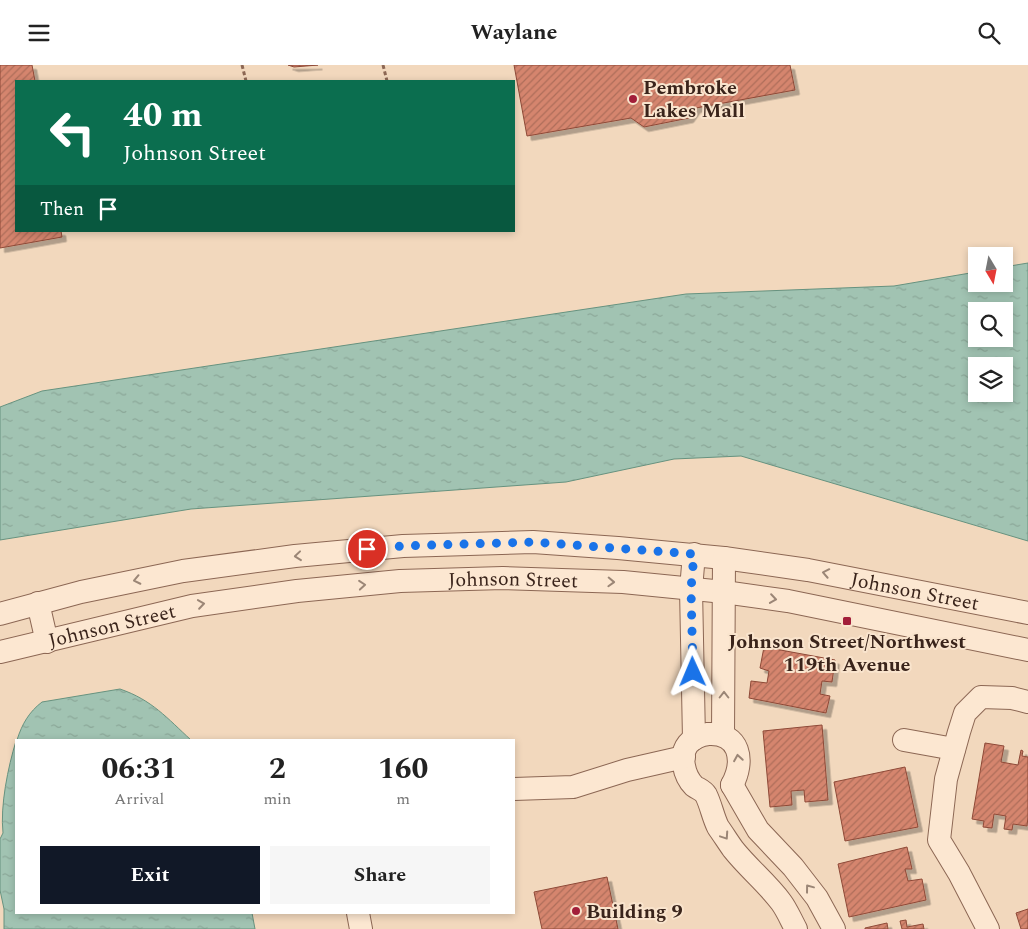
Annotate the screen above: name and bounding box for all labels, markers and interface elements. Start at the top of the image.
text: Waylane [471,16,558,49]
icon: menu [25,19,53,47]
icon: search [975,19,1003,47]
place label: Pembroke Lakes Mall [643,73,745,126]
text: 40 m [123,89,203,142]
marker: Pembroke Lakes Mall [627,93,639,105]
icon: left [40,100,105,165]
text: Johnson Street [123,137,266,170]
text: Then [40,195,84,224]
icon: arrive [94,195,122,223]
north arrow [968,247,1012,293]
map controls [968,247,1013,402]
button: search [968,302,1013,347]
button: layers [968,357,1013,402]
pin [346,528,388,570]
icon: arrive [353,535,381,563]
one-way arrow [294,550,302,561]
street label: Johnson Street [448,564,578,596]
street label: Johnson Street [848,565,981,619]
one-way arrow [821,569,830,579]
one-way arrow [133,574,142,585]
one-way arrow [608,577,616,587]
one-way arrow [358,579,366,590]
one-way arrow [769,593,777,604]
street label: Johnson Street [45,596,179,656]
one-way arrow [196,600,205,610]
marker: Johnson Street/Northwest 119th Avenue [841,615,853,627]
place label: Johnson Street/Northwest 119th Avenue [728,627,966,680]
position arrow [666,645,718,697]
one-way arrow [719,691,729,698]
text: 06:31 [102,746,177,792]
text: 2 [269,746,286,792]
text: 160 [378,746,428,792]
one-way arrow [733,753,744,761]
text: Arrival [114,787,164,811]
text: min [263,787,291,811]
text: m [396,787,410,811]
one-way arrow [719,830,728,840]
button: Exit [40,846,260,904]
button: Share [270,846,490,904]
one-way arrow [806,884,815,894]
place label: Building 9 [586,897,683,927]
marker: Building 9 [570,905,582,917]

